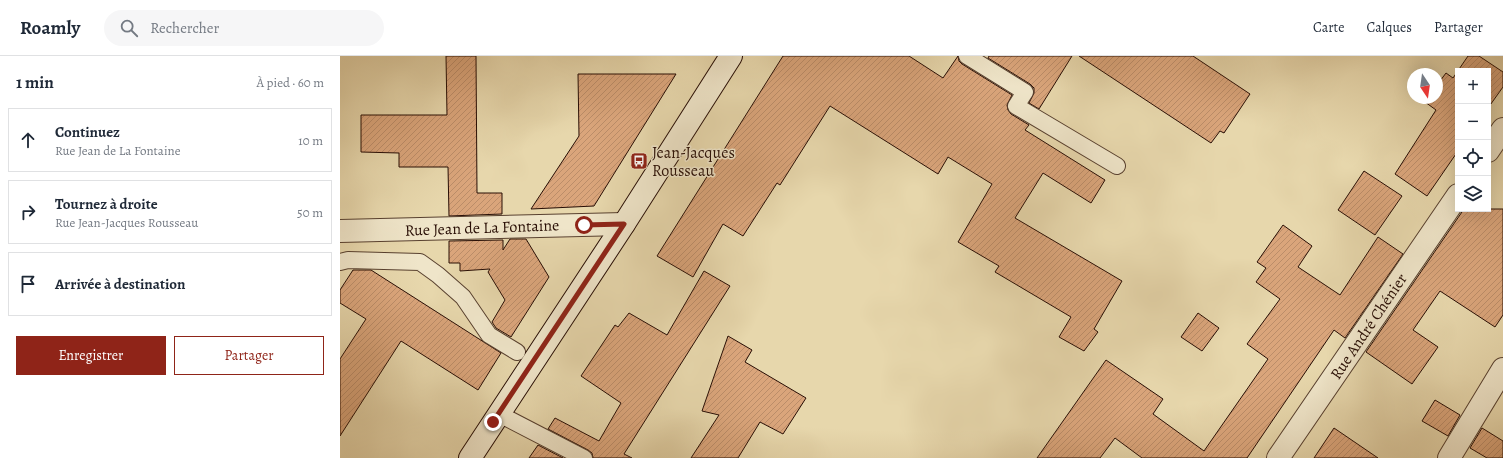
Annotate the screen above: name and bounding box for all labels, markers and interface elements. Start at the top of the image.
search box [104,10,384,46]
text: Roamly [20,15,80,41]
icon: search [118,17,140,39]
text: Rechercher [150,18,219,38]
text: Carte [1313,18,1344,37]
text: Calques [1366,18,1412,37]
text: Partager [1434,18,1483,37]
north arrow [1407,68,1443,104]
map controls [1455,68,1491,212]
button: + [1455,68,1491,104]
text: 1 min [16,71,54,94]
text: À pied · 60 m [256,74,324,91]
button: − [1455,104,1491,140]
text: Continuez [55,122,120,142]
icon: ahead [17,129,39,151]
text: 10 m [298,132,323,149]
button: locate [1455,140,1491,176]
text: Rue Jean de La Fontaine [55,142,181,159]
place label: Jean-Jacques Rousseau [652,142,735,182]
bus stop icon: Jean-Jacques Rousseau [629,151,649,171]
button: layers [1455,176,1491,212]
text: Tournez à droite [55,194,158,214]
icon: right [17,201,39,223]
text: 50 m [297,204,323,221]
text: Rue Jean-Jacques Rousseau [55,214,198,231]
street label: Rue Jean de La Fontaine [404,214,560,242]
route start [575,216,593,234]
street label: Rue André Chénier [1325,269,1412,384]
icon: arrive [17,273,39,295]
text: Arrivée à destination [55,274,186,294]
button: Enregistrer [16,336,166,375]
button: Partager [174,336,324,375]
route end [484,413,502,431]

